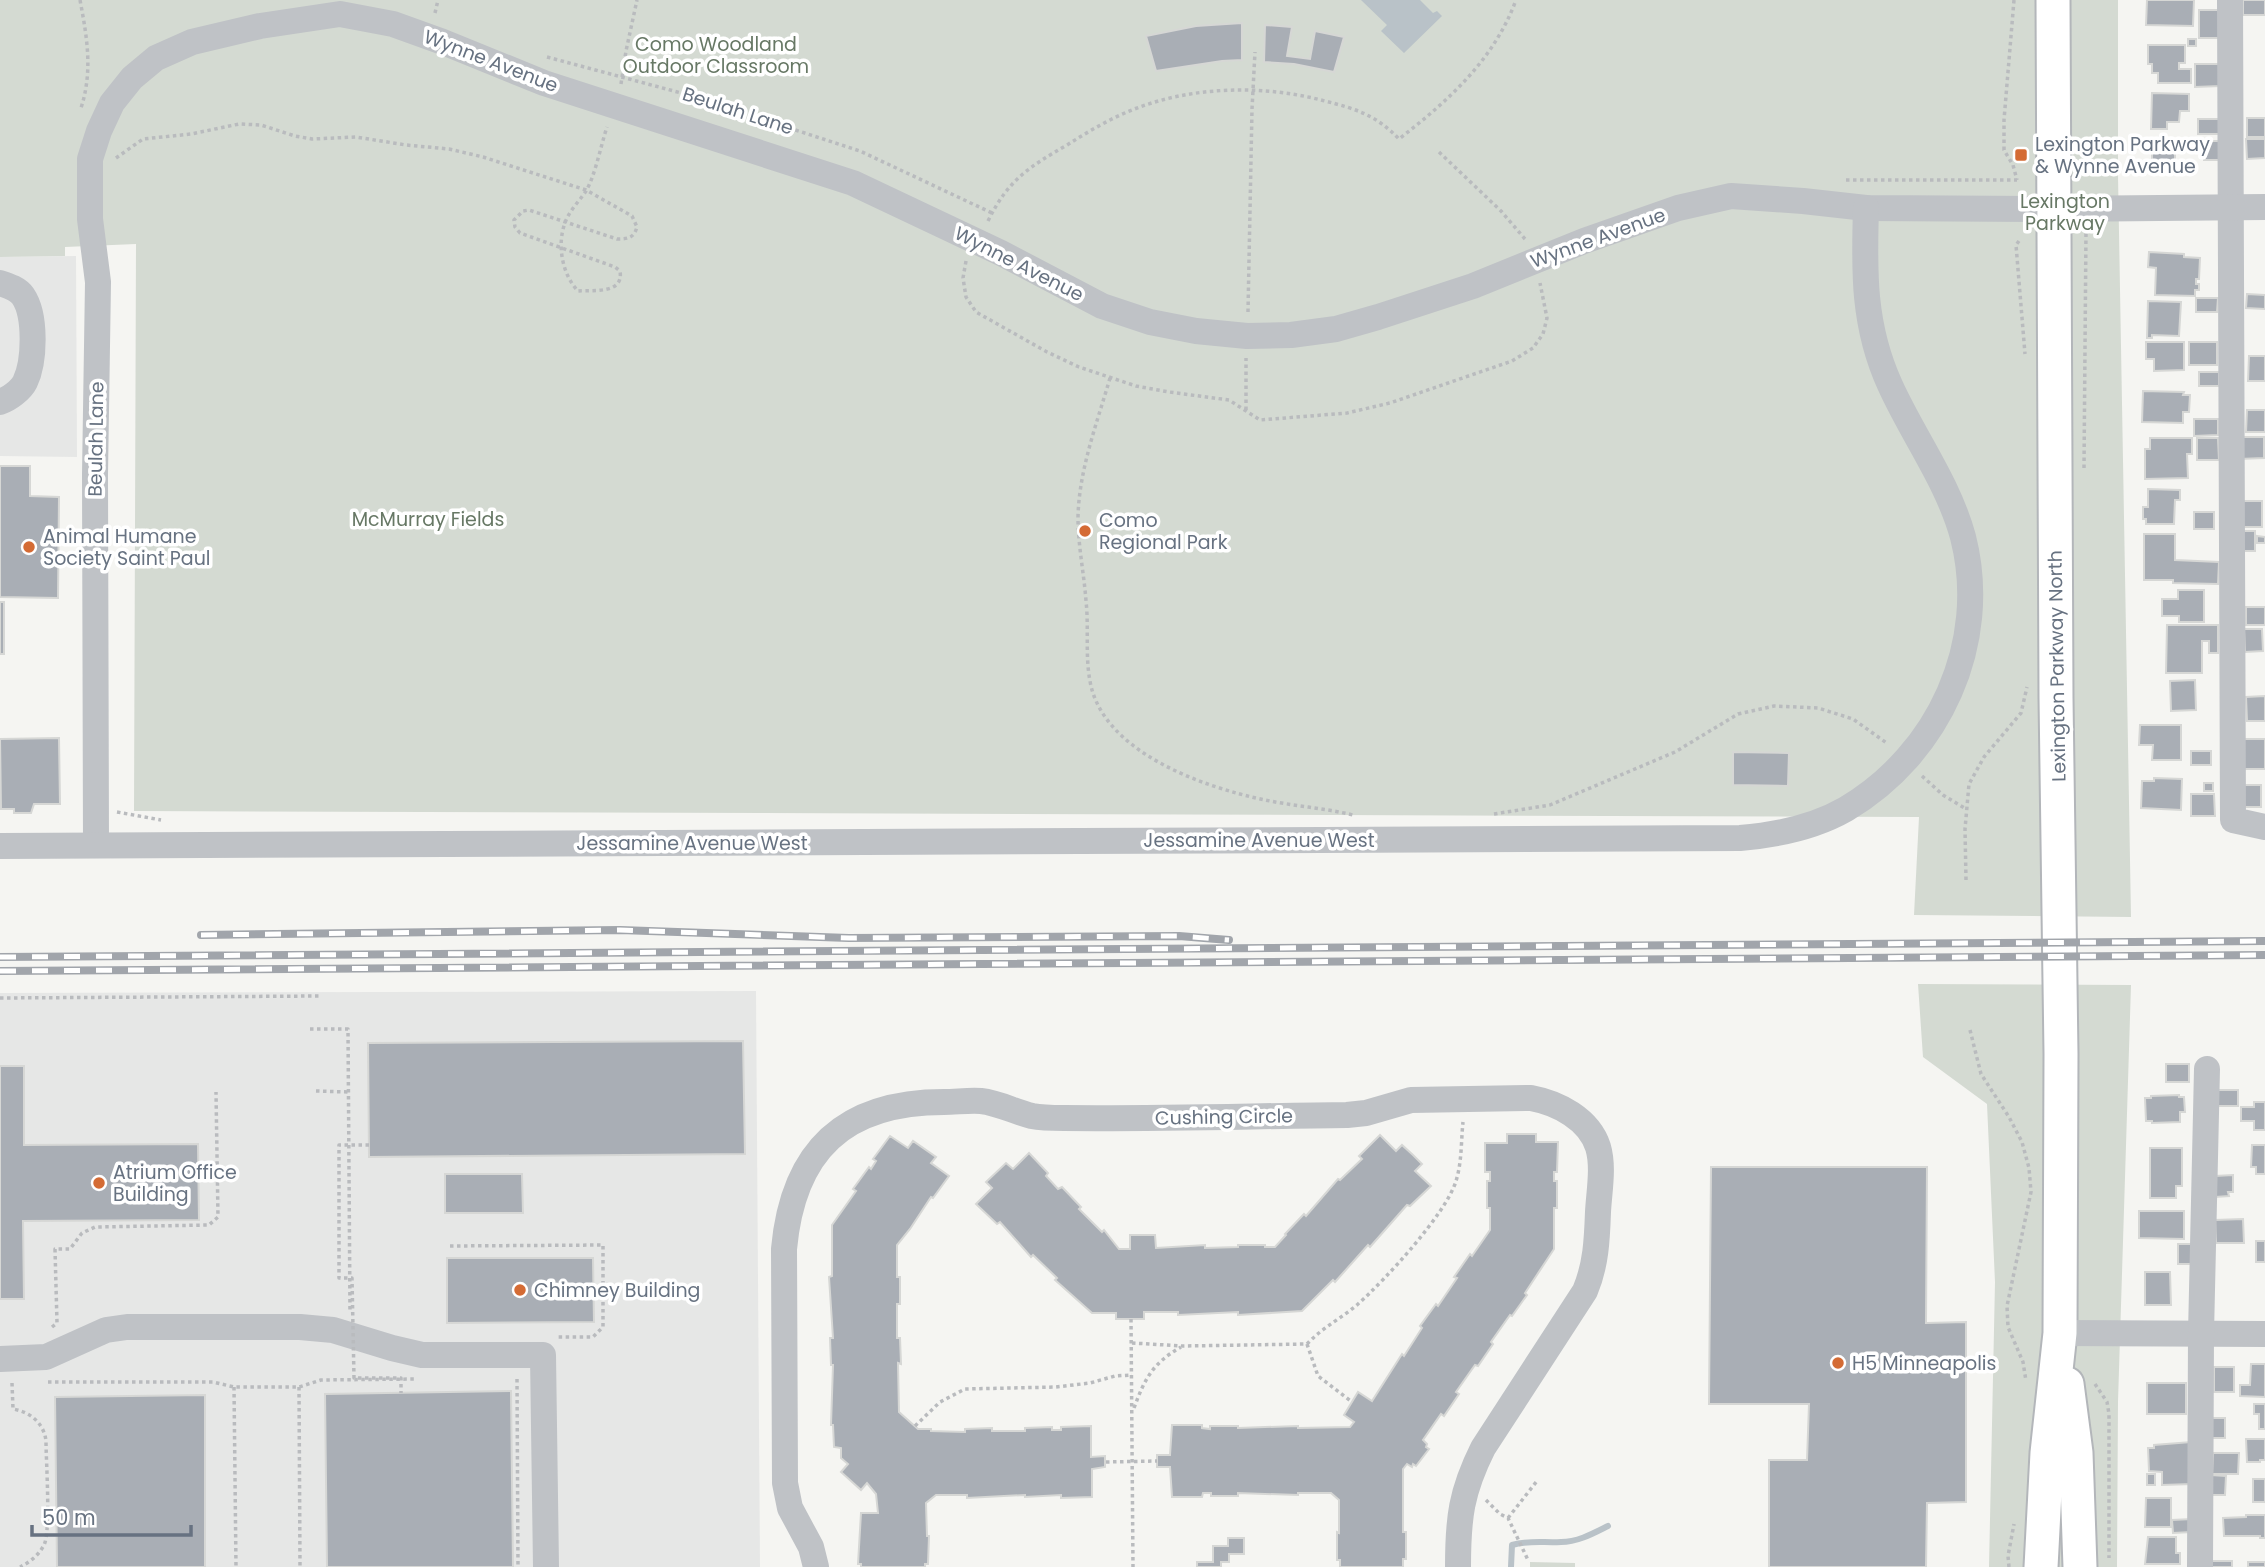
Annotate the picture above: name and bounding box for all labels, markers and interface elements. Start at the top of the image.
street label: Wynne Avenue [420,23,562,99]
park label: Como Woodland Outdoor Classroom [623,31,809,80]
street label: Beulah Lane [679,80,797,142]
place label: Lexington Parkway & Wynne Avenue [2035,131,2210,180]
marker: Lexington Parkway & Wynne Avenue [2013,147,2029,163]
park label: Lexington Parkway [2020,188,2110,237]
street label: Wynne Avenue [1527,201,1669,275]
street label: Wynne Avenue [950,220,1088,308]
street label: Beulah Lane [81,381,111,497]
park label: McMurray Fields [352,506,504,533]
place label: Como Regional Park [1099,507,1228,556]
place label: Animal Humane Society Saint Paul [43,523,211,572]
marker: Como Regional Park [1077,523,1093,539]
marker: Animal Humane Society Saint Paul [21,539,37,555]
street label: Lexington Parkway North [2041,550,2073,782]
street label: Jessamine Avenue West [1143,827,1375,854]
street label: Jessamine Avenue West [576,830,808,857]
street label: Cushing Circle [1155,1102,1293,1132]
place label: Atrium Office Building [113,1159,237,1208]
marker: Atrium Office Building [91,1175,107,1191]
place label: Chimney Building [534,1277,700,1304]
marker: Chimney Building [512,1282,528,1298]
place label: H5 Minneapolis [1852,1350,1996,1377]
marker: H5 Minneapolis [1830,1355,1846,1371]
scale bar [32,1494,191,1538]
text: 50 m [42,1503,96,1532]

